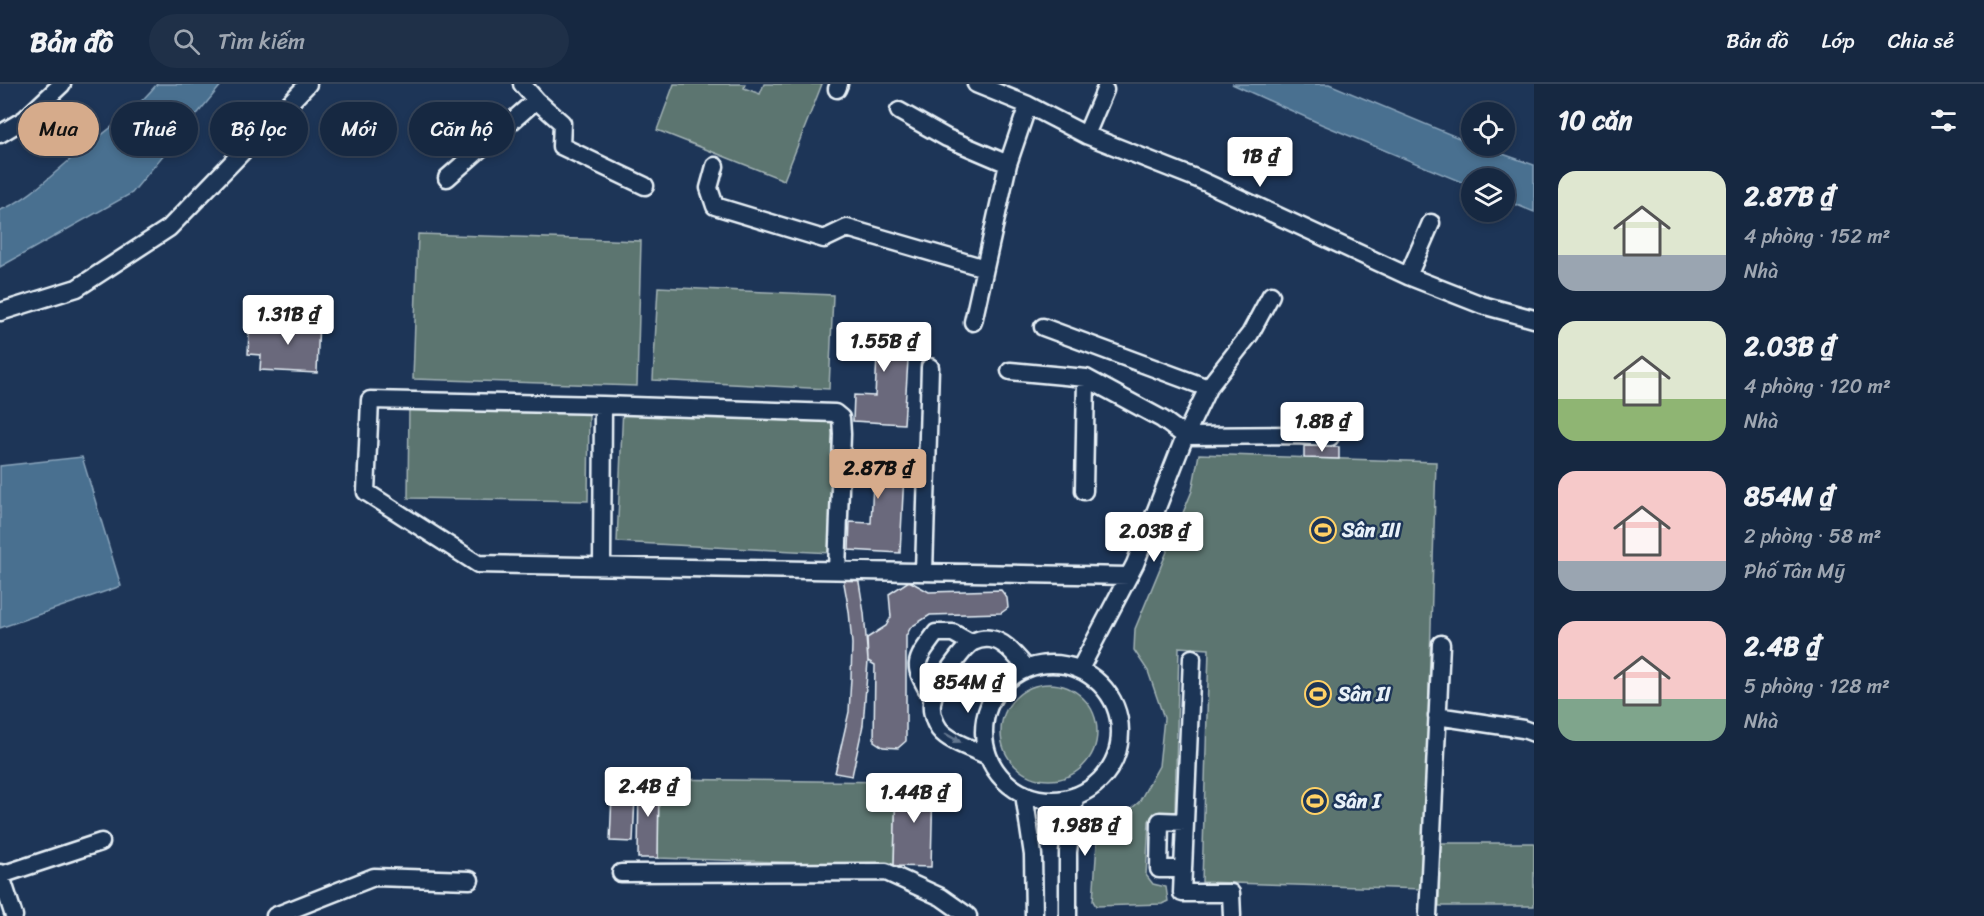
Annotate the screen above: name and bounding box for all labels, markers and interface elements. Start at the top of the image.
search box [149,14,569,68]
text: Bản đồ [30,17,113,66]
text: Tìm kiếm [218,22,305,61]
text: Bản đồ [1726,22,1788,60]
text: Lớp [1821,22,1855,60]
text: Chia sẻ [1888,22,1954,60]
icon: search [170,25,203,58]
text: 10 căn [1558,97,1632,143]
chip: Mua [18,102,99,156]
chip: Thuê [111,102,198,156]
chip: Bộ lọc [210,102,308,156]
chip: Mới [320,102,397,156]
chip: Căn hộ [409,102,514,156]
map controls [1461,102,1515,222]
button: locate [1461,102,1515,156]
icon: filters [1927,104,1960,137]
pin: 1B ₫ [1224,137,1296,188]
text: 1B ₫ [1242,139,1278,174]
button: layers [1461,168,1515,222]
text: 2.87B ₫ [1744,173,1834,219]
icon: home [1606,195,1678,267]
text: 4 phòng · 152 m² [1744,219,1890,254]
text: Nhà [1744,254,1778,289]
pin: 1.31B ₫ [233,295,343,346]
text: 1.31B ₫ [257,297,319,332]
pin: 1.55B ₫ [829,322,939,373]
text: 2.03B ₫ [1744,323,1834,369]
text: 1.55B ₫ [850,324,918,359]
icon: home [1606,345,1678,417]
text: 4 phòng · 120 m² [1744,369,1891,404]
pin: 1.8B ₫ [1273,402,1371,453]
text: 1.8B ₫ [1294,404,1350,439]
text: Nhà [1744,404,1778,439]
pin: 2.87B ₫ [823,449,933,500]
text: 2.87B ₫ [843,451,913,486]
text: 854M ₫ [1744,473,1834,519]
icon: home [1606,495,1678,567]
pin: 2.03B ₫ [1099,512,1209,563]
place label: Sân III [1341,513,1402,548]
text: 2.03B ₫ [1119,514,1189,549]
sports icon: Sân III [1308,515,1338,545]
text: 2 phòng · 58 m² [1744,519,1881,554]
text: Phố Tân Mỹ [1744,554,1845,589]
text: 2.4B ₫ [1744,623,1820,669]
icon: home [1606,645,1678,717]
pin: 854M ₫ [919,663,1017,714]
text: 854M ₫ [934,665,1002,700]
text: 5 phòng · 128 m² [1744,669,1890,704]
place label: Sân II [1337,677,1392,712]
sports icon: Sân II [1303,679,1333,709]
text: Nhà [1744,704,1778,739]
one-way arrow [945,733,962,743]
pin: 2.4B ₫ [599,767,697,818]
text: 2.4B ₫ [619,769,677,804]
pin: 1.44B ₫ [859,773,969,824]
text: 1.44B ₫ [880,775,948,810]
place label: Sân I [1333,784,1383,819]
sports icon: Sân I [1300,786,1330,816]
pin: 1.98B ₫ [1030,806,1140,857]
text: 1.98B ₫ [1051,808,1119,843]

